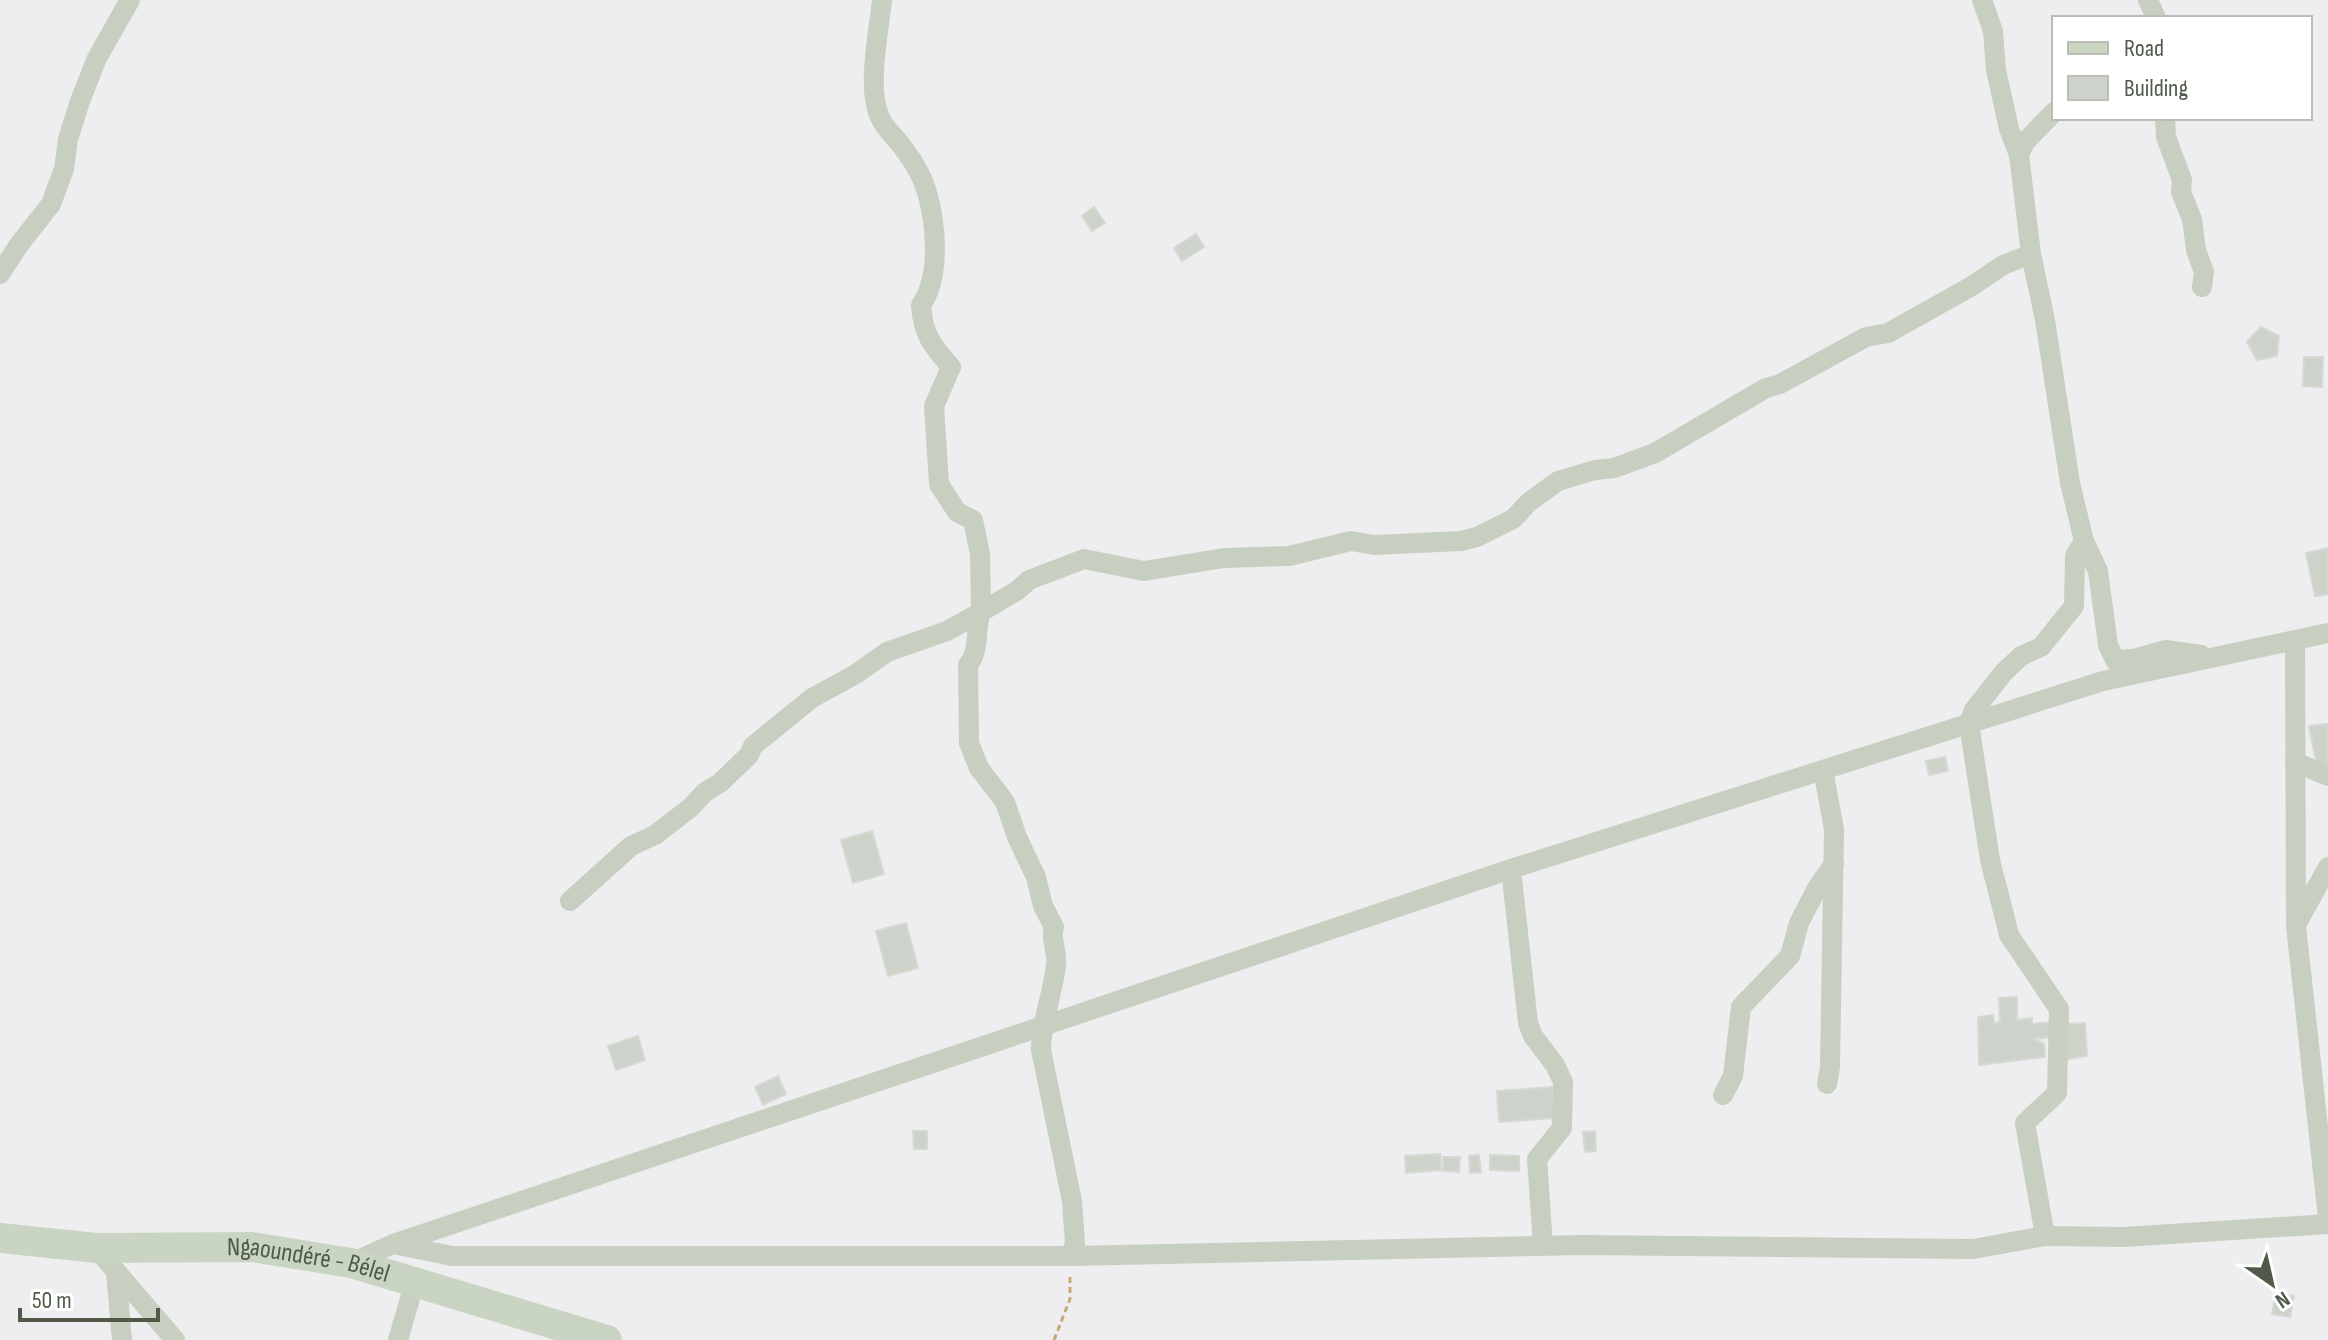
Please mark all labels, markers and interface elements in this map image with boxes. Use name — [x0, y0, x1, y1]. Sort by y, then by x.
legend — [2052, 16, 2312, 120]
text: Road — [2124, 34, 2164, 63]
text: Building — [2124, 74, 2188, 103]
street label: Ngaoundéré - Bélel — [227, 1231, 393, 1289]
north arrow — [2232, 1244, 2312, 1324]
scale bar — [20, 1272, 158, 1322]
text: N — [2270, 1285, 2295, 1314]
text: 50 m — [32, 1286, 72, 1315]

